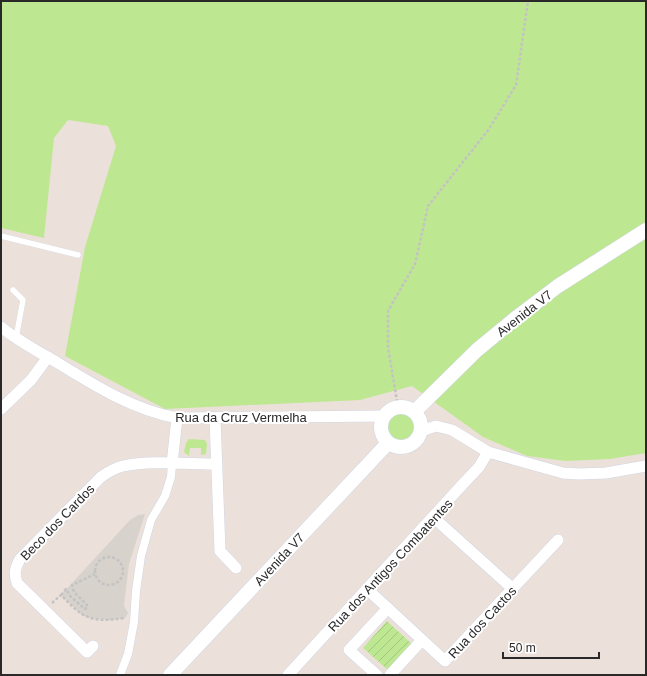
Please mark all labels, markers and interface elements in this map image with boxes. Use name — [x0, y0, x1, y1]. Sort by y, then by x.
street label: Avenida V7 — [494, 287, 555, 340]
street label: Rua da Cruz Vermelha — [175, 410, 308, 425]
street label: Beco dos Cardos — [17, 481, 98, 563]
street label: Rua dos Antigos Combatentes — [325, 496, 456, 635]
street label: Avenida V7 — [251, 530, 307, 589]
street label: Rua dos Cactos — [445, 583, 520, 661]
scale bar — [503, 634, 599, 660]
text: 50 m — [509, 641, 536, 655]

